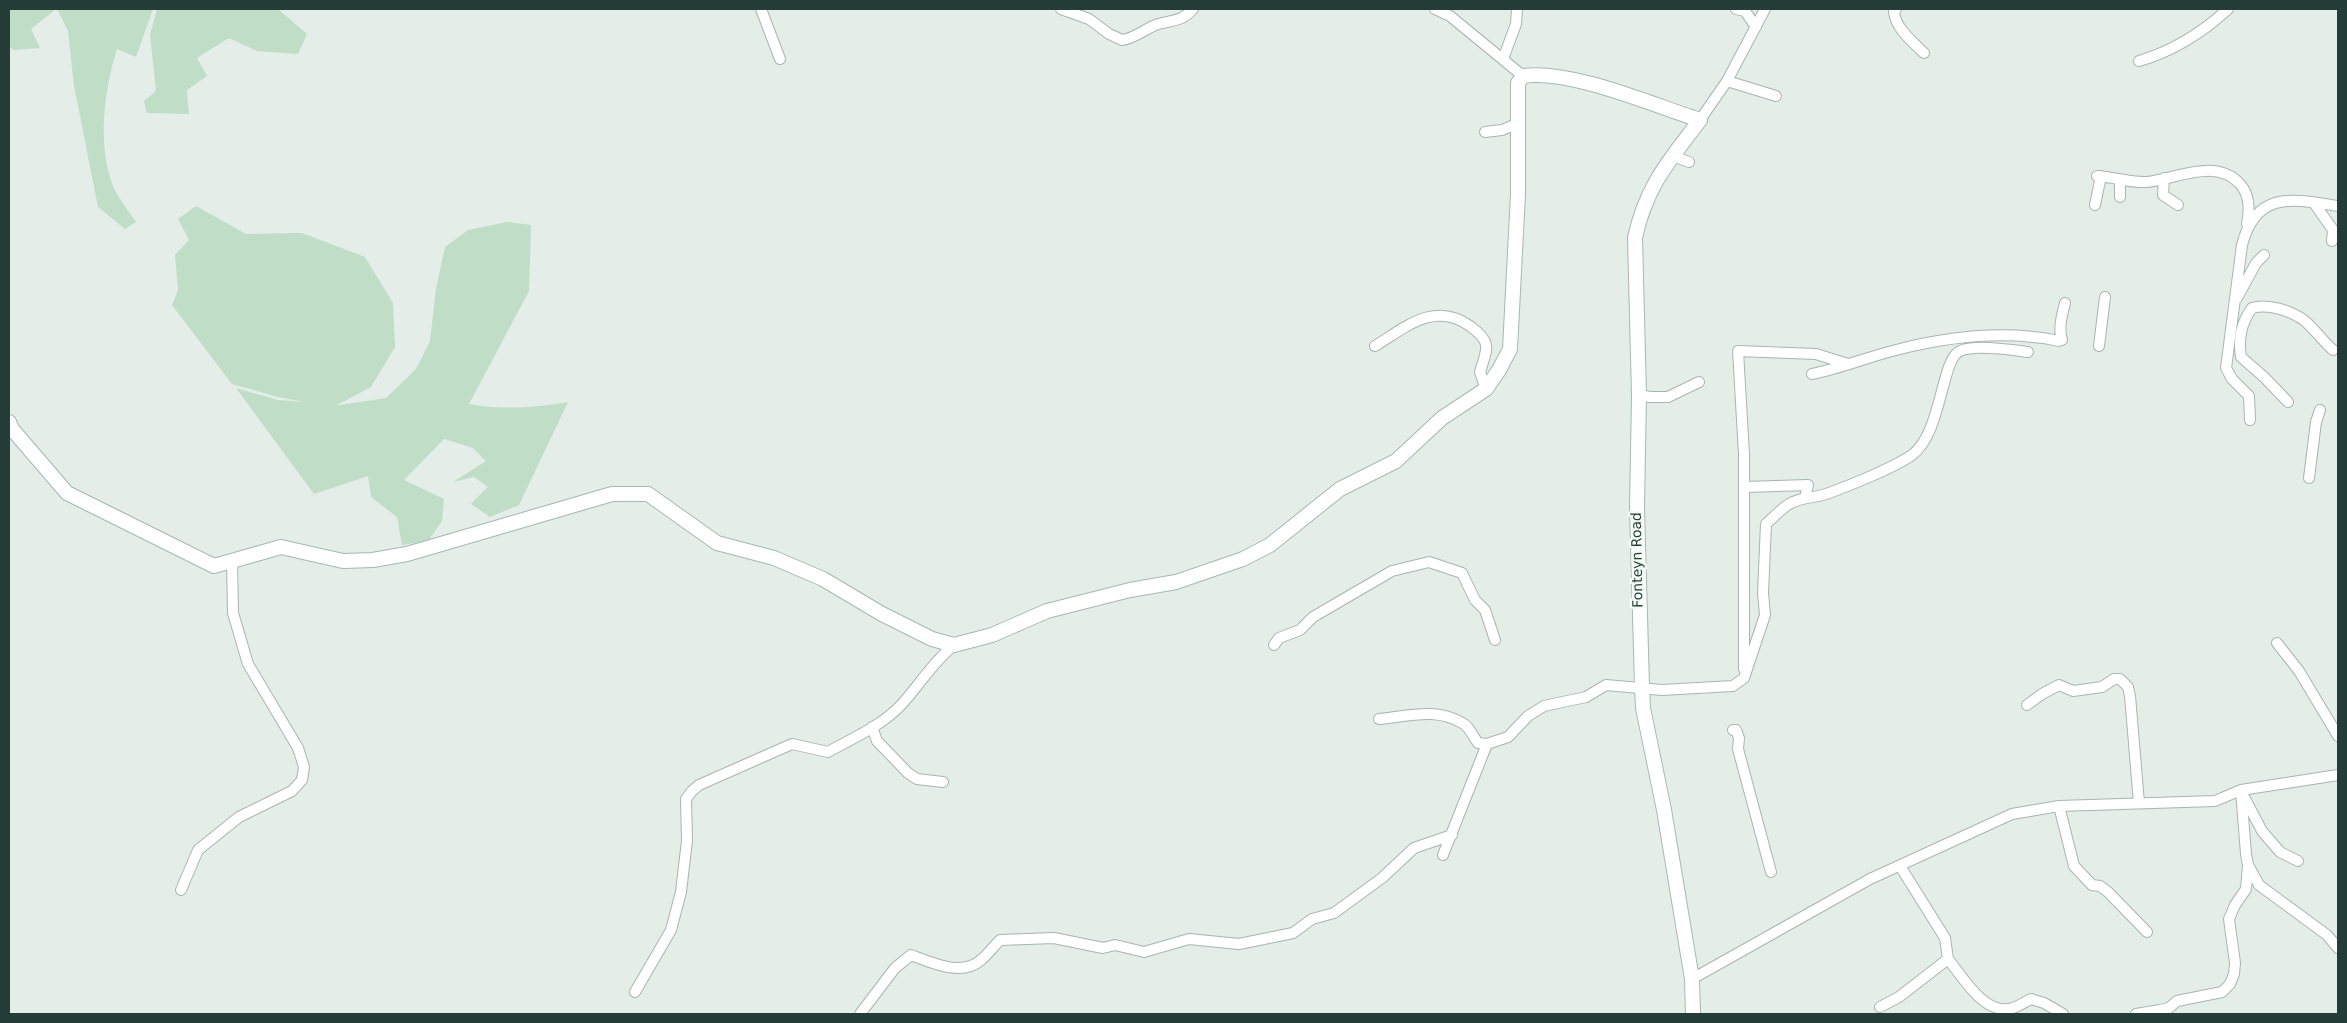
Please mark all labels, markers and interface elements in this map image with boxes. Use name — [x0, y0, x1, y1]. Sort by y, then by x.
street label: Fonteyn Road — [1629, 512, 1647, 608]

